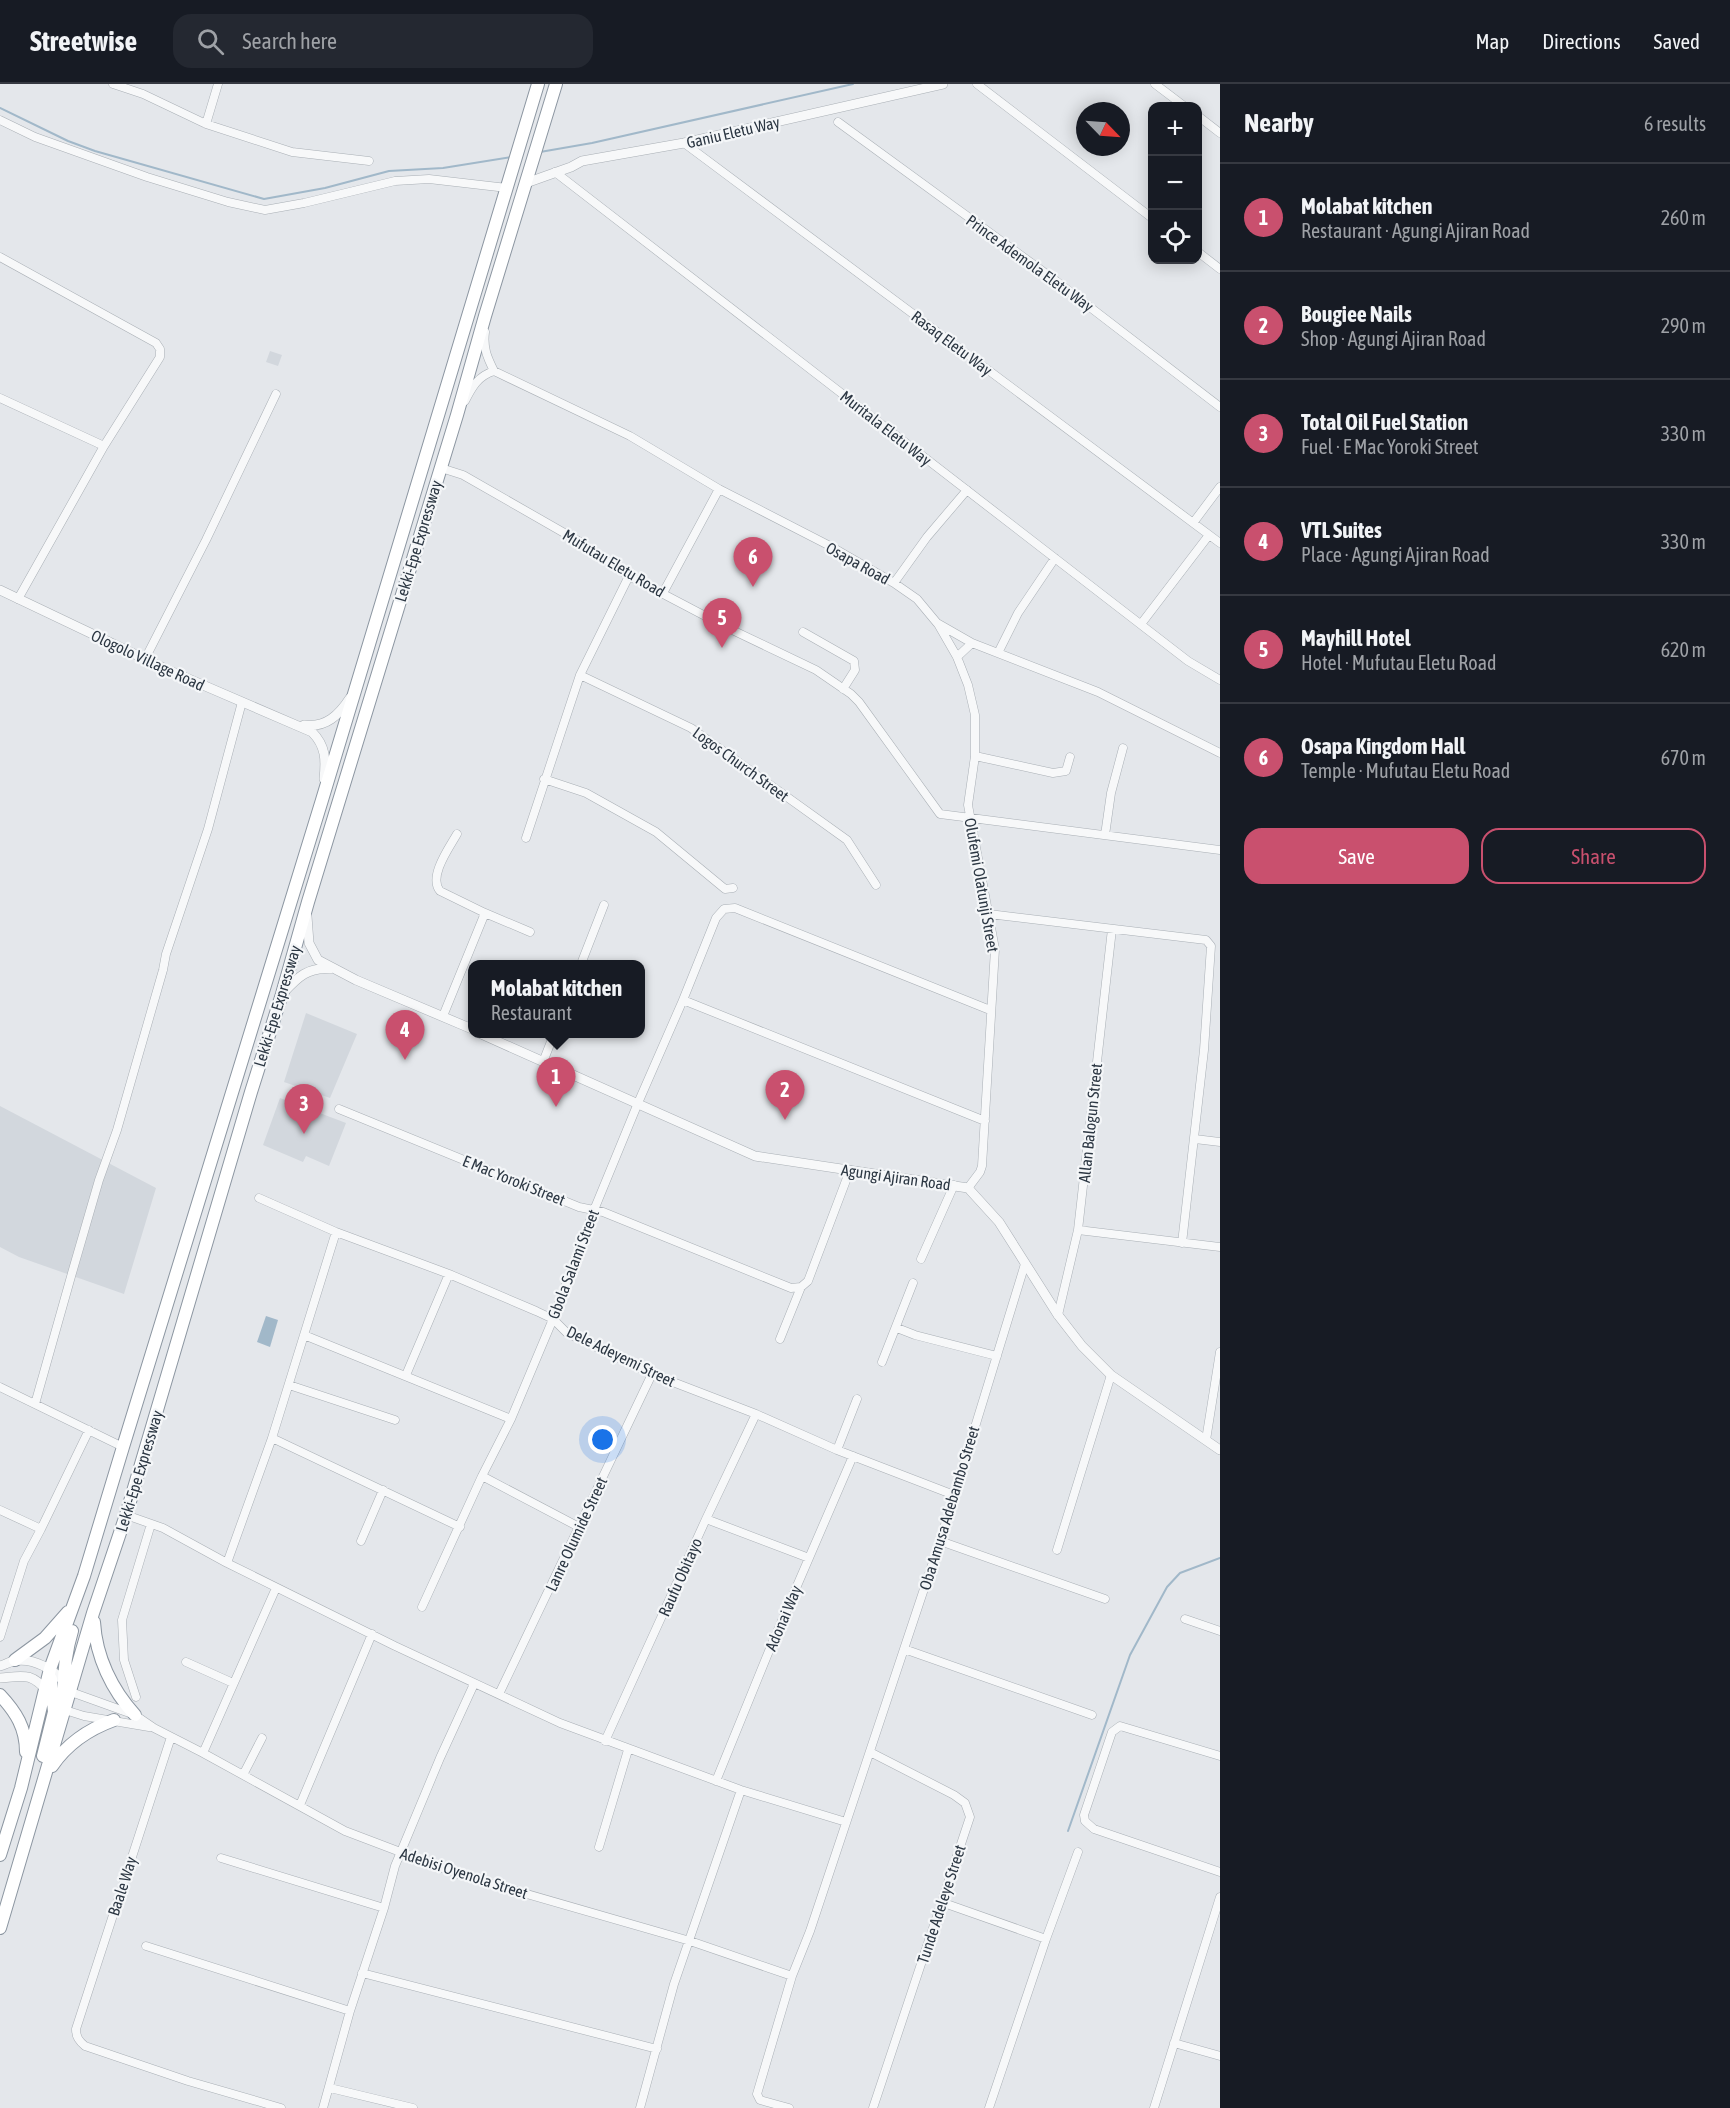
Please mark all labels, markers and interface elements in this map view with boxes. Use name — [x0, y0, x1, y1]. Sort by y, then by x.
search box — [173, 14, 593, 68]
text: Streetwise — [30, 25, 137, 57]
icon: search — [194, 25, 227, 58]
text: Search here — [242, 28, 337, 54]
text: Map — [1475, 29, 1509, 53]
text: Directions — [1542, 29, 1621, 53]
text: Saved — [1654, 29, 1700, 53]
north arrow — [1076, 102, 1130, 156]
map controls — [1148, 102, 1202, 264]
button: + — [1148, 102, 1202, 156]
text: Nearby — [1244, 108, 1314, 138]
street label: Ganiu Eletu Way — [685, 112, 782, 152]
text: 6 results — [1644, 112, 1706, 135]
button: − — [1148, 156, 1202, 210]
text: Molabat kitchen — [1301, 193, 1432, 219]
text: 1 — [1259, 206, 1268, 229]
text: 260 m — [1661, 206, 1706, 229]
button: locate — [1148, 210, 1202, 264]
street label: Prince Ademola Eletu Way — [962, 211, 1097, 316]
text: Restaurant · Agungi Ajiran Road — [1301, 219, 1530, 242]
text: Bougiee Nails — [1301, 301, 1412, 327]
street label: Rasaq Eletu Way — [908, 307, 996, 380]
text: 2 — [1259, 314, 1268, 337]
text: 290 m — [1661, 314, 1706, 337]
text: Shop · Agungi Ajiran Road — [1301, 327, 1486, 350]
street label: Muritala Eletu Way — [836, 387, 935, 470]
text: Total Oil Fuel Station — [1301, 409, 1468, 435]
text: 3 — [1259, 422, 1268, 445]
text: 330 m — [1661, 422, 1706, 445]
text: Fuel · E Mac Yoroki Street — [1301, 435, 1479, 458]
street label: Lekki-Epe Expressway — [391, 478, 446, 604]
text: VTL Suites — [1301, 517, 1382, 543]
street label: Mufutau Eletu Road — [560, 525, 668, 601]
text: 4 — [1259, 530, 1268, 553]
text: 330 m — [1661, 530, 1706, 553]
pin: 6 — [734, 538, 772, 587]
street label: Osapa Road — [822, 538, 893, 589]
text: Place · Agungi Ajiran Road — [1301, 543, 1490, 566]
pin: 5 — [702, 598, 742, 648]
text: Mayhill Hotel — [1301, 625, 1411, 651]
street label: Ologolo Village Road — [88, 626, 207, 695]
text: 5 — [1259, 638, 1268, 661]
text: 620 m — [1661, 638, 1706, 661]
text: Hotel · Mufutau Eletu Road — [1301, 651, 1496, 674]
street label: Logos Church Street — [689, 723, 793, 806]
text: Osapa Kingdom Hall — [1301, 733, 1465, 759]
text: 6 — [1259, 746, 1268, 769]
text: 670 m — [1661, 746, 1706, 769]
text: Temple · Mufutau Eletu Road — [1301, 759, 1510, 782]
street label: Olufemi Olatunji Street — [960, 816, 1003, 954]
button: Save — [1244, 828, 1469, 884]
button: Share — [1481, 828, 1706, 884]
street label: Lekki-Epe Expressway — [250, 943, 305, 1069]
popup — [468, 960, 645, 1038]
text: Molabat kitchen — [491, 975, 622, 1001]
text: Restaurant — [491, 1001, 572, 1024]
pin: 4 — [386, 1010, 424, 1060]
pin: 1 — [536, 1058, 576, 1107]
street label: Allan Balogun Street — [1075, 1062, 1106, 1184]
pin: 2 — [766, 1070, 804, 1120]
pin: 3 — [284, 1084, 324, 1134]
street label: E Mac Yoroki Street — [460, 1151, 568, 1209]
street label: Agungi Ajiran Road — [840, 1160, 952, 1195]
street label: Gbola Salami Street — [544, 1206, 602, 1321]
street label: Dele Adeyemi Street — [563, 1322, 679, 1391]
street label: Lekki-Epe Expressway — [112, 1408, 167, 1534]
street label: Oba Amusa Adebambo Street — [915, 1423, 983, 1592]
your location — [588, 1425, 617, 1454]
street label: Lanre Olumide Street — [542, 1474, 611, 1594]
street label: Raufu Obitayo — [655, 1535, 706, 1619]
street label: Adonai Way — [761, 1582, 806, 1654]
street label: Tunde Adeleye Street — [913, 1842, 970, 1966]
street label: Adebisi Oyenola Street — [398, 1844, 530, 1903]
street label: Baale Way — [104, 1854, 141, 1918]

